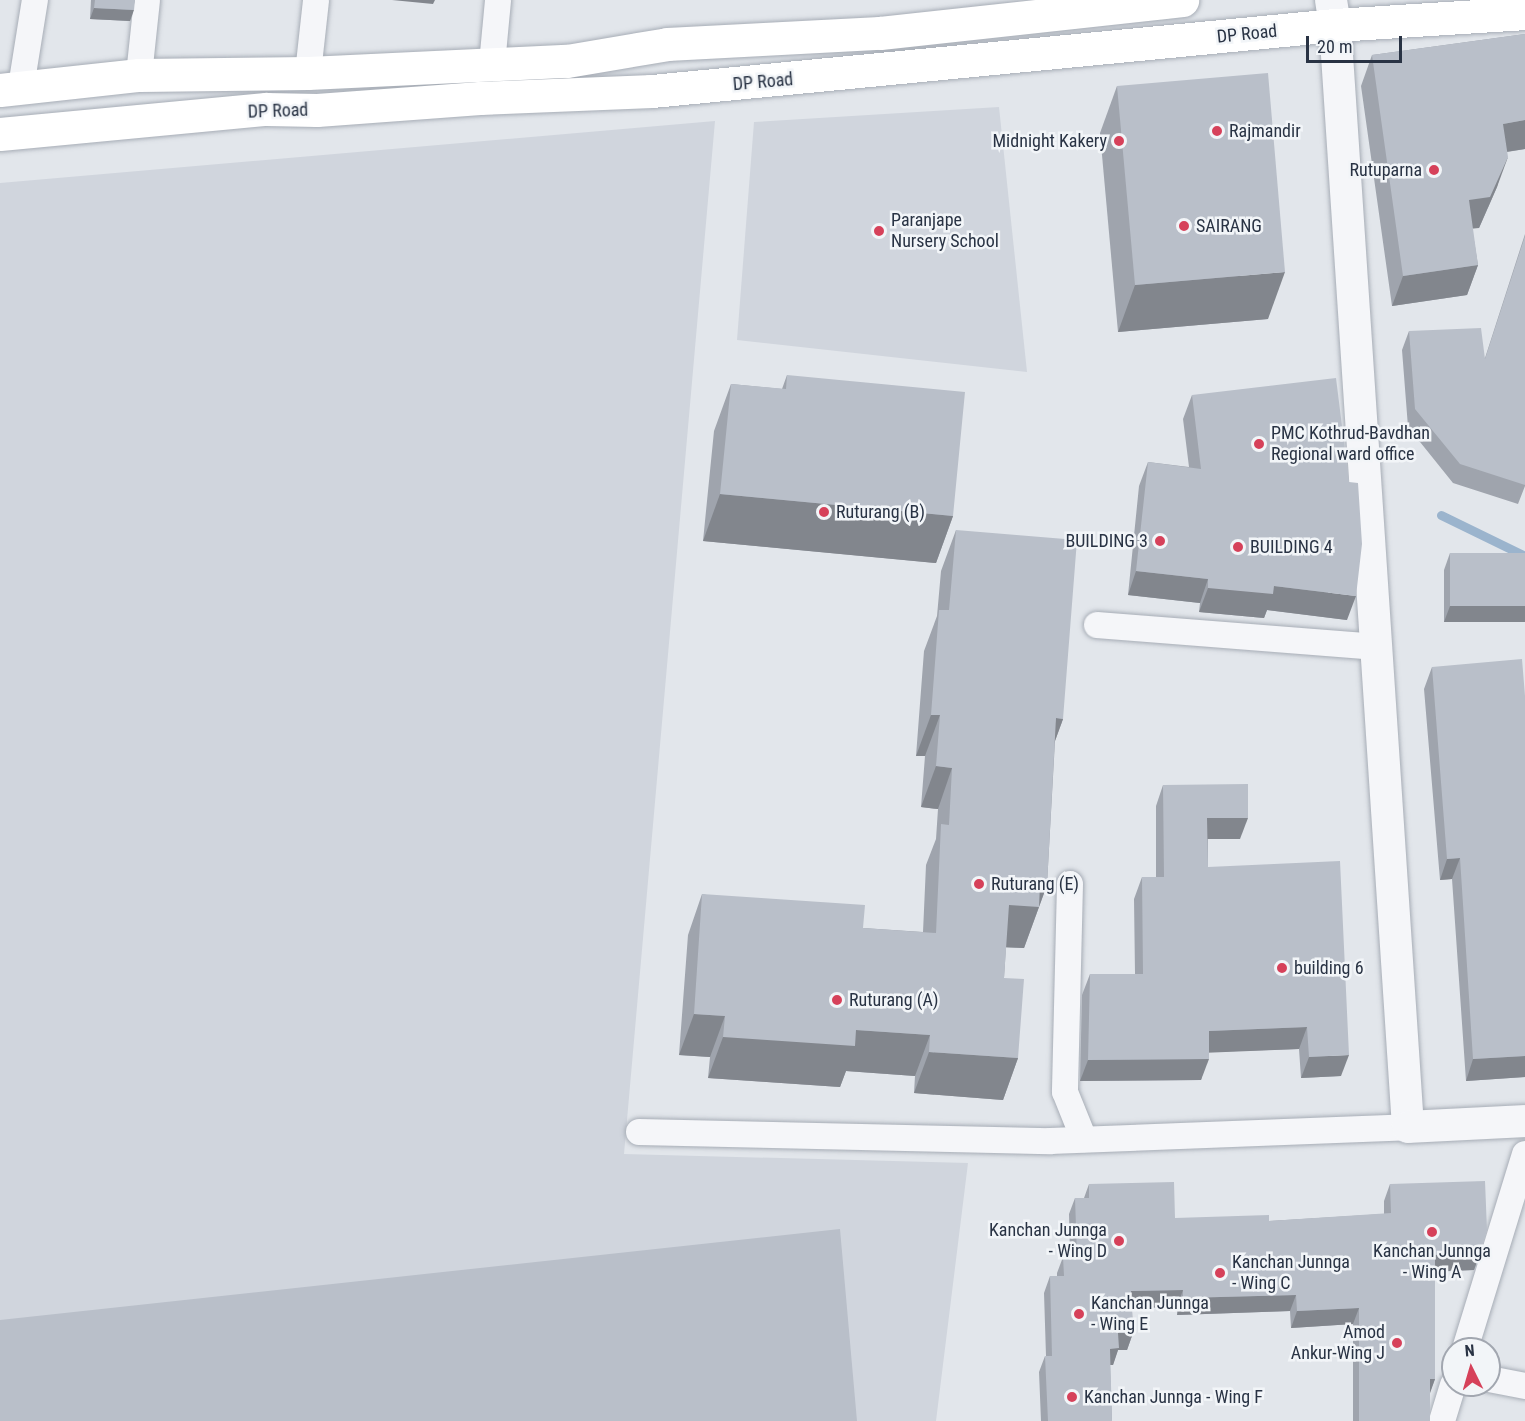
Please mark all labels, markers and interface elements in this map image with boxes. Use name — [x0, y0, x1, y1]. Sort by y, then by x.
street label: DP Road — [1216, 20, 1278, 48]
scale bar — [1309, 24, 1405, 62]
text: 20 m — [1317, 36, 1352, 57]
street label: DP Road — [732, 69, 794, 95]
street label: DP Road — [247, 99, 309, 123]
place label: Rajmandir — [1229, 120, 1301, 142]
marker: Rajmandir — [1210, 124, 1224, 138]
place label: Midnight Kakery — [993, 130, 1107, 152]
marker: Midnight Kakery — [1112, 134, 1126, 148]
place label: Rutuparna — [1349, 159, 1422, 181]
marker: Rutuparna — [1427, 163, 1441, 177]
place label: Paranjape Nursery School — [891, 210, 999, 252]
place label: SAIRANG — [1196, 215, 1262, 237]
marker: SAIRANG — [1177, 219, 1191, 233]
marker: Paranjape Nursery School — [872, 224, 886, 238]
place label: PMC Kothrud-Bavdhan Regional ward office — [1271, 423, 1430, 466]
marker: PMC Kothrud-Bavdhan Regional ward office — [1252, 437, 1266, 451]
place label: Ruturang (B) — [836, 501, 925, 523]
marker: Ruturang (B) — [817, 505, 831, 519]
place label: BUILDING 3 — [1065, 530, 1148, 552]
marker: BUILDING 3 — [1153, 534, 1167, 548]
place label: BUILDING 4 — [1250, 536, 1333, 558]
marker: BUILDING 4 — [1231, 540, 1245, 554]
place label: Ruturang (E) — [991, 873, 1079, 895]
marker: Ruturang (E) — [972, 877, 986, 891]
place label: building 6 — [1294, 957, 1364, 979]
marker: building 6 — [1275, 961, 1289, 975]
place label: Ruturang (A) — [849, 989, 939, 1011]
marker: Ruturang (A) — [830, 993, 844, 1007]
place label: Kanchan Junnga - Wing D — [989, 1220, 1107, 1262]
marker: Kanchan Junnga - Wing A — [1425, 1225, 1439, 1239]
marker: Kanchan Junnga - Wing D — [1112, 1234, 1126, 1248]
place label: Kanchan Junnga - Wing A — [1373, 1241, 1491, 1284]
place label: Kanchan Junnga - Wing C — [1232, 1252, 1350, 1294]
marker: Kanchan Junnga - Wing C — [1213, 1266, 1227, 1280]
place label: Kanchan Junnga - Wing E — [1091, 1293, 1209, 1336]
marker: Kanchan Junnga - Wing E — [1072, 1307, 1086, 1321]
place label: Amod Ankur-Wing J — [1291, 1322, 1385, 1364]
marker: Amod Ankur-Wing J — [1390, 1336, 1404, 1350]
north arrow — [1441, 1337, 1501, 1397]
text: N — [1464, 1341, 1475, 1360]
place label: Kanchan Junnga - Wing F — [1084, 1386, 1263, 1408]
marker: Kanchan Junnga - Wing F — [1065, 1390, 1079, 1404]

